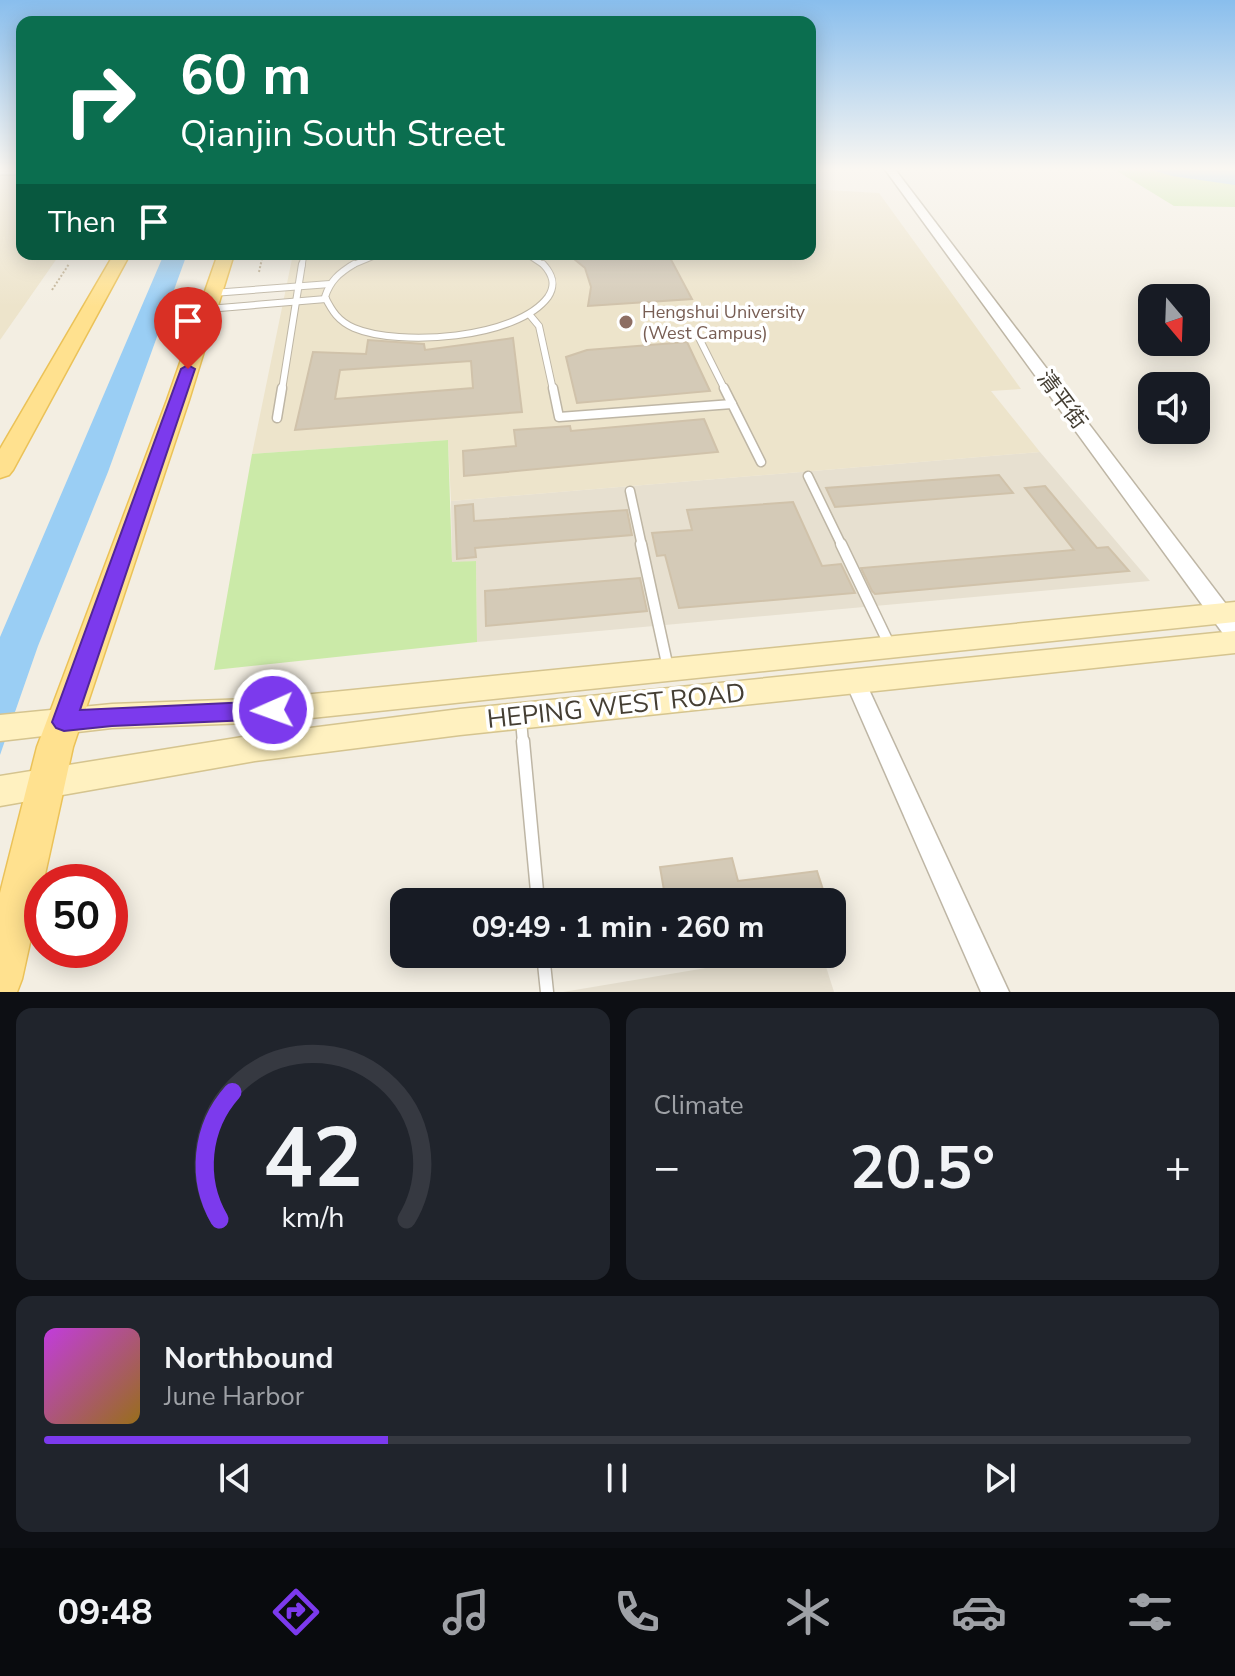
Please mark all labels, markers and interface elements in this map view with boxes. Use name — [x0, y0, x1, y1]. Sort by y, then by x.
text: 60 m — [180, 37, 311, 114]
icon: right — [48, 48, 152, 152]
text: Qianjin South Street — [180, 110, 505, 159]
icon: arrive — [132, 200, 176, 244]
text: Then — [48, 202, 116, 243]
north arrow — [1138, 284, 1210, 356]
map controls — [1138, 284, 1210, 444]
pin — [154, 287, 222, 369]
icon: arrive — [166, 299, 210, 343]
place label: Hengshui University (West Campus) — [642, 300, 806, 345]
marker: Hengshui University (West Campus) — [617, 313, 635, 331]
street label: 清平街 — [1030, 365, 1094, 435]
button: sound — [1138, 372, 1210, 444]
position arrow — [231, 668, 315, 752]
street label: HEPING WEST ROAD — [485, 675, 747, 737]
speed limit sign: 50 — [24, 864, 128, 968]
text: 09:49 · 1 min · 260 m — [472, 907, 764, 948]
text: Climate — [654, 1088, 744, 1123]
text: 42 — [263, 1102, 363, 1215]
text: 20.5° — [849, 1127, 995, 1209]
text: − — [654, 1138, 680, 1198]
text: + — [1165, 1138, 1191, 1198]
text: km/h — [281, 1198, 344, 1237]
text: Northbound — [164, 1338, 334, 1379]
text: June Harbor — [164, 1379, 304, 1414]
icon: previous — [213, 1456, 257, 1500]
icon: pause — [595, 1456, 639, 1500]
icon: next — [978, 1456, 1022, 1500]
icon: directions — [268, 1584, 324, 1640]
icon: music — [438, 1584, 494, 1640]
icon: phone — [609, 1584, 665, 1640]
icon: climate — [780, 1584, 836, 1640]
icon: car — [951, 1584, 1007, 1640]
icon: filters — [1122, 1584, 1178, 1640]
text: 09:48 — [57, 1588, 153, 1637]

